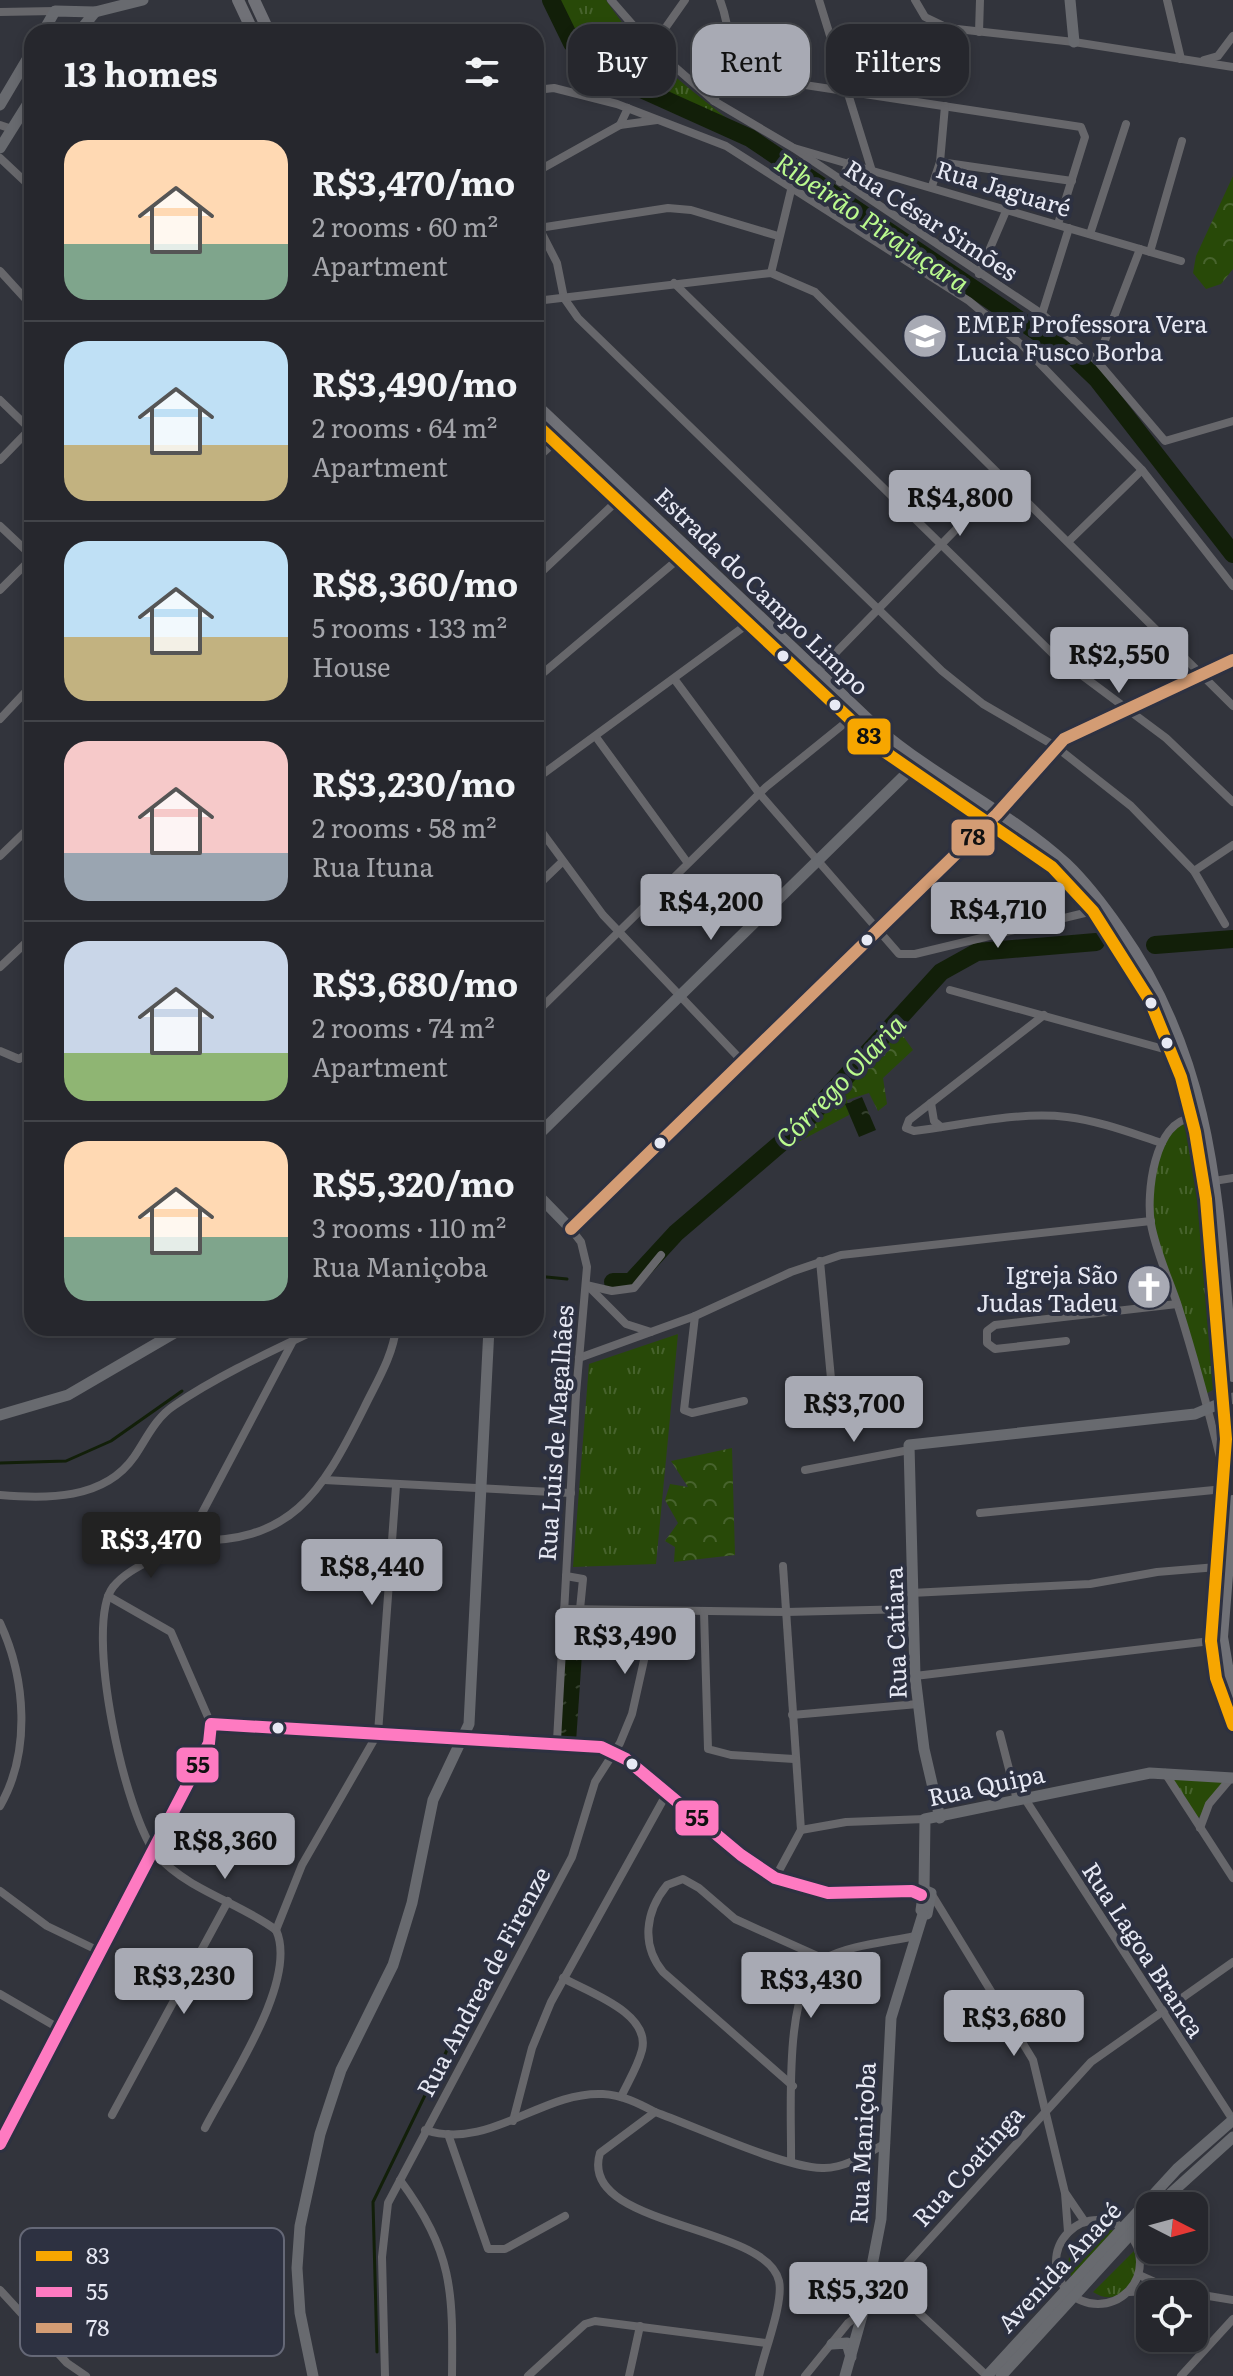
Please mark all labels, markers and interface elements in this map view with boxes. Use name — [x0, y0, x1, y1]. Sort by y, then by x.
chip: Buy — [568, 24, 676, 96]
chip: Rent — [692, 24, 810, 96]
chip: Filters — [826, 24, 969, 96]
text: 13 homes — [64, 47, 218, 97]
icon: filters — [460, 50, 504, 94]
water label: Ribeirão Pirajuçara — [768, 141, 978, 301]
street label: Rua César Simões — [838, 150, 1026, 288]
street label: Rua Jaguaré — [932, 150, 1076, 224]
text: R$3,470/mo — [312, 156, 515, 206]
icon: home — [128, 172, 224, 268]
text: 2 rooms · 60 m² — [312, 206, 498, 245]
text: Apartment — [312, 245, 448, 284]
place label: EMEF Professora Vera Lucia Fusco Borba — [956, 305, 1207, 368]
school or university icon: EMEF Professora Vera Lucia Fusco Borba — [901, 312, 949, 360]
text: R$3,490/mo — [312, 357, 518, 407]
icon: home — [128, 373, 224, 469]
text: 2 rooms · 64 m² — [312, 407, 497, 446]
text: Apartment — [312, 446, 448, 485]
pin: R$4,800 — [886, 470, 1034, 538]
text: R$4,800 — [907, 476, 1013, 515]
street label: Estrada do Campo Limpo — [648, 478, 878, 702]
text: R$8,360/mo — [312, 557, 518, 607]
icon: home — [128, 573, 224, 669]
text: 5 rooms · 133 m² — [312, 607, 507, 646]
pin: R$2,550 — [1045, 627, 1193, 695]
text: R$2,550 — [1068, 633, 1170, 672]
text: House — [312, 646, 390, 685]
unlabelled marker — [775, 648, 791, 664]
unlabelled marker — [827, 697, 843, 713]
line badge: 83 — [846, 717, 892, 756]
text: 83 — [856, 718, 882, 751]
text: R$3,230/mo — [312, 757, 516, 807]
icon: home — [128, 773, 224, 869]
text: 2 rooms · 58 m² — [312, 807, 497, 846]
line badge: 78 — [950, 818, 996, 857]
text: 78 — [961, 819, 985, 852]
text: Rua Ituna — [312, 846, 433, 885]
pin: R$4,200 — [637, 874, 785, 942]
text: R$4,200 — [659, 880, 764, 919]
pin: R$4,710 — [924, 882, 1072, 950]
text: R$4,710 — [949, 888, 1047, 927]
unlabelled marker — [859, 932, 875, 948]
text: R$3,680/mo — [312, 957, 518, 1007]
icon: home — [128, 973, 224, 1069]
unlabelled marker — [1143, 995, 1159, 1011]
water label: Córrego Olaria — [765, 1004, 913, 1156]
text: 2 rooms · 74 m² — [312, 1007, 495, 1046]
unlabelled marker — [1159, 1035, 1175, 1051]
text: Apartment — [312, 1046, 448, 1085]
unlabelled marker — [652, 1135, 668, 1151]
text: R$5,320/mo — [312, 1157, 515, 1207]
icon: home — [128, 1173, 224, 1269]
text: 3 rooms · 110 m² — [312, 1207, 506, 1246]
text: Rua Maniçoba — [312, 1246, 488, 1285]
place label: Igreja São Judas Tadeu — [976, 1256, 1118, 1319]
church icon: Igreja São Judas Tadeu — [1125, 1263, 1173, 1311]
street label: Rua Luis de Magalhães — [528, 1303, 580, 1562]
pin: R$3,700 — [780, 1376, 928, 1444]
text: R$3,700 — [803, 1382, 905, 1421]
pin: R$3,470 — [77, 1512, 225, 1580]
text: R$3,470 — [100, 1518, 202, 1557]
pin: R$8,440 — [298, 1539, 446, 1607]
text: R$8,440 — [319, 1545, 425, 1584]
street label: Rua Catiara — [874, 1566, 914, 1700]
pin: R$3,490 — [551, 1608, 699, 1676]
text: R$3,490 — [573, 1614, 677, 1653]
unlabelled marker — [270, 1720, 286, 1736]
line badge: 55 — [175, 1746, 220, 1784]
text: 55 — [186, 1747, 210, 1780]
street label: Rua Quipa — [924, 1755, 1048, 1813]
unlabelled marker — [624, 1756, 640, 1772]
line badge: 55 — [674, 1799, 720, 1837]
text: 55 — [685, 1800, 709, 1833]
pin: R$8,360 — [151, 1813, 299, 1881]
text: R$8,360 — [173, 1819, 277, 1858]
street label: Rua Lagoa Branca — [1075, 1854, 1215, 2044]
street label: Rua Andrea de Firenze — [407, 1860, 557, 2102]
pin: R$3,230 — [110, 1948, 258, 2016]
pin: R$3,430 — [737, 1952, 885, 2020]
text: R$3,230 — [133, 1954, 235, 1993]
text: R$3,430 — [759, 1958, 863, 1997]
pin: R$3,680 — [940, 1990, 1088, 2058]
text: R$3,680 — [962, 1996, 1066, 2035]
street label: Rua Maniçoba — [839, 2061, 883, 2225]
street label: Rua Coatinga — [903, 2097, 1031, 2233]
north arrow — [1136, 2192, 1208, 2264]
map controls — [1136, 2192, 1208, 2352]
street label: Avenida Anacé — [988, 2193, 1128, 2339]
legend — [20, 2228, 284, 2356]
text: 83 — [86, 2238, 110, 2271]
pin: R$5,320 — [784, 2262, 932, 2330]
text: R$5,320 — [807, 2268, 909, 2307]
text: 55 — [86, 2274, 108, 2307]
button: locate — [1136, 2280, 1208, 2352]
text: 78 — [86, 2310, 109, 2343]

